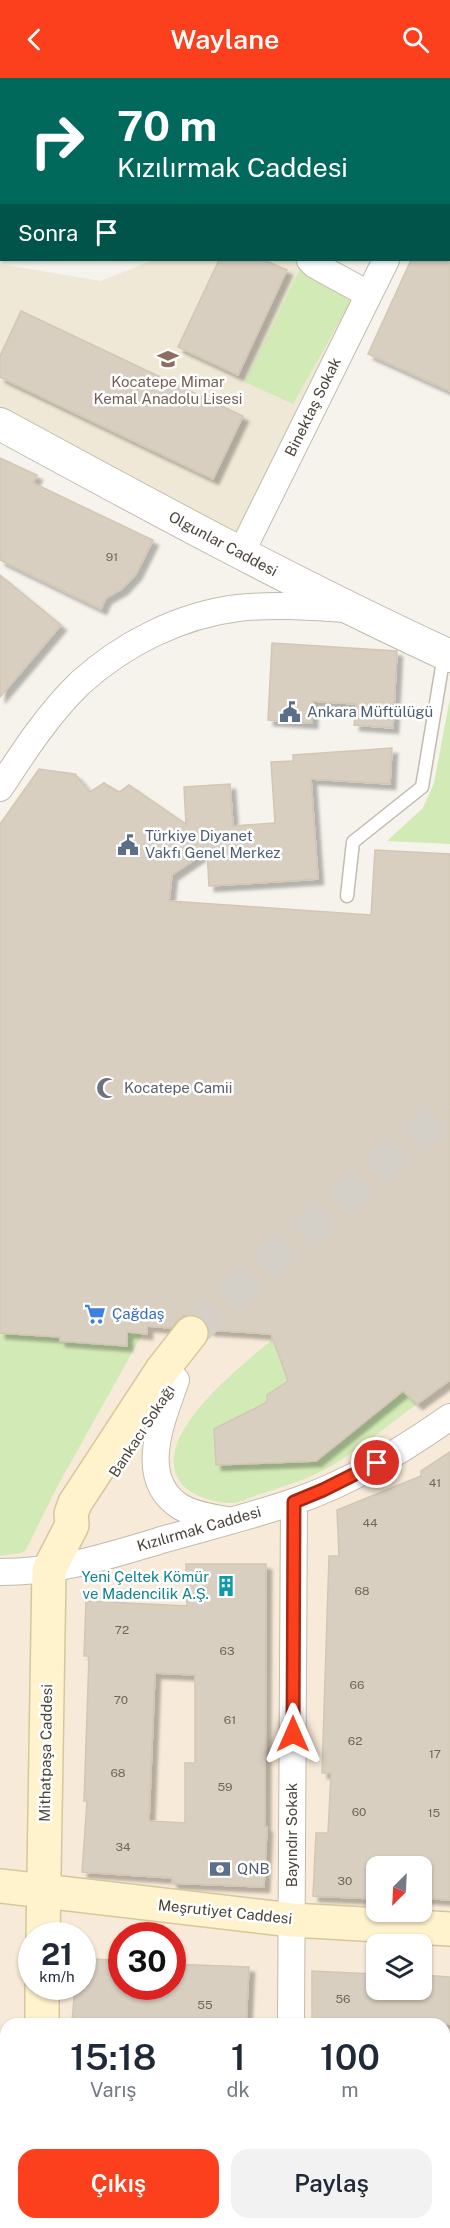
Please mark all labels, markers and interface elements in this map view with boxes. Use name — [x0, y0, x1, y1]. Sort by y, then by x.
icon: back — [18, 23, 51, 56]
text: Waylane — [171, 23, 279, 55]
icon: search — [399, 23, 432, 56]
text: 70 m — [117, 101, 217, 150]
icon: right — [18, 102, 96, 180]
text: Kızılırmak Caddesi — [117, 151, 348, 183]
icon: arrive — [90, 216, 123, 249]
text: Sonra — [18, 220, 78, 246]
school or university icon: Kocatepe Mimar Kemal Anadolu Lisesi — [156, 347, 180, 371]
street label: Binektaş Sokak — [281, 355, 344, 459]
place label: Kocatepe Mimar Kemal Anadolu Lisesi — [94, 373, 242, 407]
street label: Olgunlar Caddesi — [166, 508, 280, 579]
house number: 91 — [106, 550, 118, 564]
public building icon: Ankara Müftülügü — [278, 700, 302, 724]
place label: Ankara Müftülügü — [307, 703, 433, 720]
place label: Türkiye Diyanet Vakfı Genel Merkez — [145, 827, 281, 861]
public building icon: Türkiye Diyanet Vakfı Genel Merkez — [116, 833, 140, 857]
mosque icon: Kocatepe Camii — [95, 1076, 119, 1100]
place label: Kocatepe Camii — [124, 1079, 232, 1096]
supermarket icon: Çağdaş — [83, 1302, 107, 1326]
place label: Çağdaş — [112, 1305, 164, 1322]
street label: Bankacı Sokağı — [105, 1381, 178, 1480]
pin — [351, 1437, 402, 1488]
icon: arrive — [360, 1446, 393, 1479]
house number: 41 — [429, 1476, 441, 1490]
street label: Kızılırmak Caddesi — [135, 1503, 263, 1554]
house number: 44 — [362, 1516, 378, 1530]
place label: Yeni Çeltek Kömür ve Madencilik A.Ş. — [82, 1568, 209, 1602]
building icon: Yeni Çeltek Kömür ve Madencilik A.Ş. — [214, 1574, 238, 1598]
house number: 68 — [354, 1584, 370, 1598]
house number: 72 — [115, 1623, 129, 1637]
house number: 63 — [220, 1644, 234, 1658]
house number: 66 — [350, 1678, 364, 1692]
street label: Mithatpaşa Caddesi — [36, 1684, 55, 1822]
house number: 70 — [114, 1693, 128, 1707]
position arrow — [261, 1702, 325, 1766]
house number: 61 — [224, 1713, 236, 1727]
house number: 62 — [348, 1734, 362, 1748]
house number: 17 — [429, 1747, 441, 1761]
house number: 68 — [110, 1766, 126, 1780]
house number: 59 — [217, 1780, 233, 1794]
street label: Bayındır Sokak — [283, 1783, 300, 1887]
house number: 60 — [352, 1805, 366, 1819]
house number: 15 — [428, 1806, 441, 1820]
house number: 34 — [115, 1840, 131, 1854]
north arrow — [366, 1856, 432, 1922]
map controls — [366, 1856, 432, 2000]
bank icon: QNB — [208, 1857, 232, 1881]
place label: QNB — [237, 1860, 270, 1877]
house number: 30 — [338, 1874, 352, 1888]
street label: Meşrutiyet Caddesi — [157, 1896, 293, 1927]
speed limit sign: 30 — [108, 1922, 186, 2000]
button: layers — [366, 1934, 432, 2000]
text: 21 — [41, 1936, 73, 1972]
text: km/h — [39, 1968, 75, 1985]
house number: 56 — [335, 1992, 351, 2006]
house number: 55 — [197, 1998, 213, 2012]
text: 15:18 — [70, 2036, 157, 2078]
text: 1 — [231, 2036, 246, 2078]
text: 100 — [320, 2036, 380, 2078]
text: Varış — [90, 2078, 136, 2102]
text: dk — [227, 2078, 250, 2102]
text: m — [341, 2078, 359, 2102]
button: Çıkış — [18, 2149, 219, 2218]
button: Paylaş — [231, 2149, 432, 2218]

